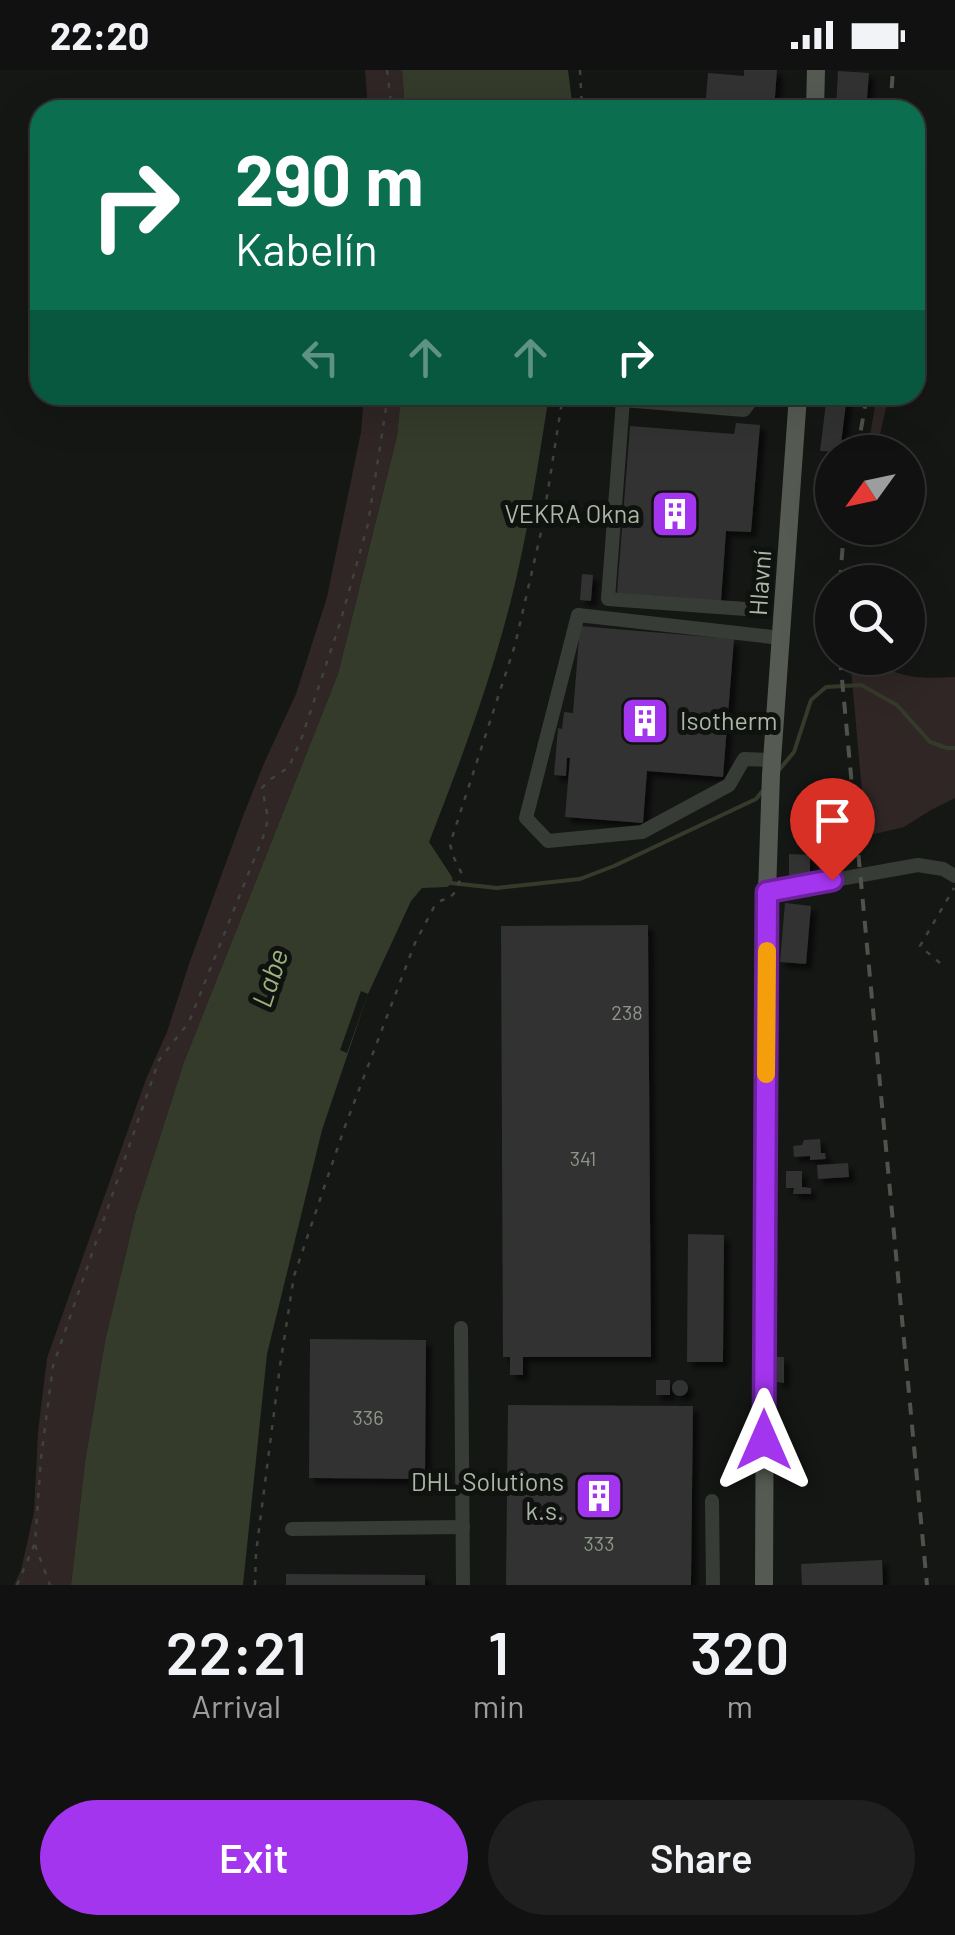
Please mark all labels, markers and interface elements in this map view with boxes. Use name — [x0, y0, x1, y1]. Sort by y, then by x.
text: 22:20 — [50, 12, 149, 58]
text: 290 m — [235, 136, 424, 220]
icon: right — [70, 140, 200, 270]
text: Kabelín — [235, 221, 378, 275]
icon: left — [293, 330, 348, 385]
icon: ahead — [398, 330, 453, 385]
icon: ahead — [503, 330, 558, 385]
icon: right — [608, 330, 663, 385]
north arrow — [815, 435, 925, 545]
map controls — [815, 435, 925, 675]
building icon: VEKRA Okna — [649, 488, 701, 540]
place label: VEKRA Okna — [504, 498, 640, 528]
street label: Hlavní — [742, 549, 776, 617]
button: search — [815, 565, 925, 675]
building icon: Isotherm — [619, 695, 671, 747]
place label: Isotherm — [680, 705, 777, 735]
pin — [790, 778, 875, 881]
icon: arrive — [805, 793, 860, 848]
water label: Labe — [244, 944, 294, 1011]
house number: 238 — [611, 1000, 643, 1024]
house number: 341 — [570, 1146, 596, 1170]
position arrow — [712, 1388, 816, 1492]
house number: 336 — [353, 1405, 383, 1429]
place label: DHL Solutions k.s. — [411, 1466, 564, 1525]
building icon: DHL Solutions k.s. — [573, 1470, 625, 1522]
house number: 333 — [584, 1531, 614, 1555]
text: 22:21 — [166, 1615, 307, 1687]
text: 1 — [488, 1615, 509, 1687]
text: 320 — [690, 1615, 789, 1687]
text: Arrival — [192, 1686, 281, 1724]
text: min — [473, 1686, 525, 1724]
text: m — [727, 1686, 753, 1724]
button: Exit — [40, 1800, 468, 1915]
button: Share — [488, 1800, 915, 1915]

